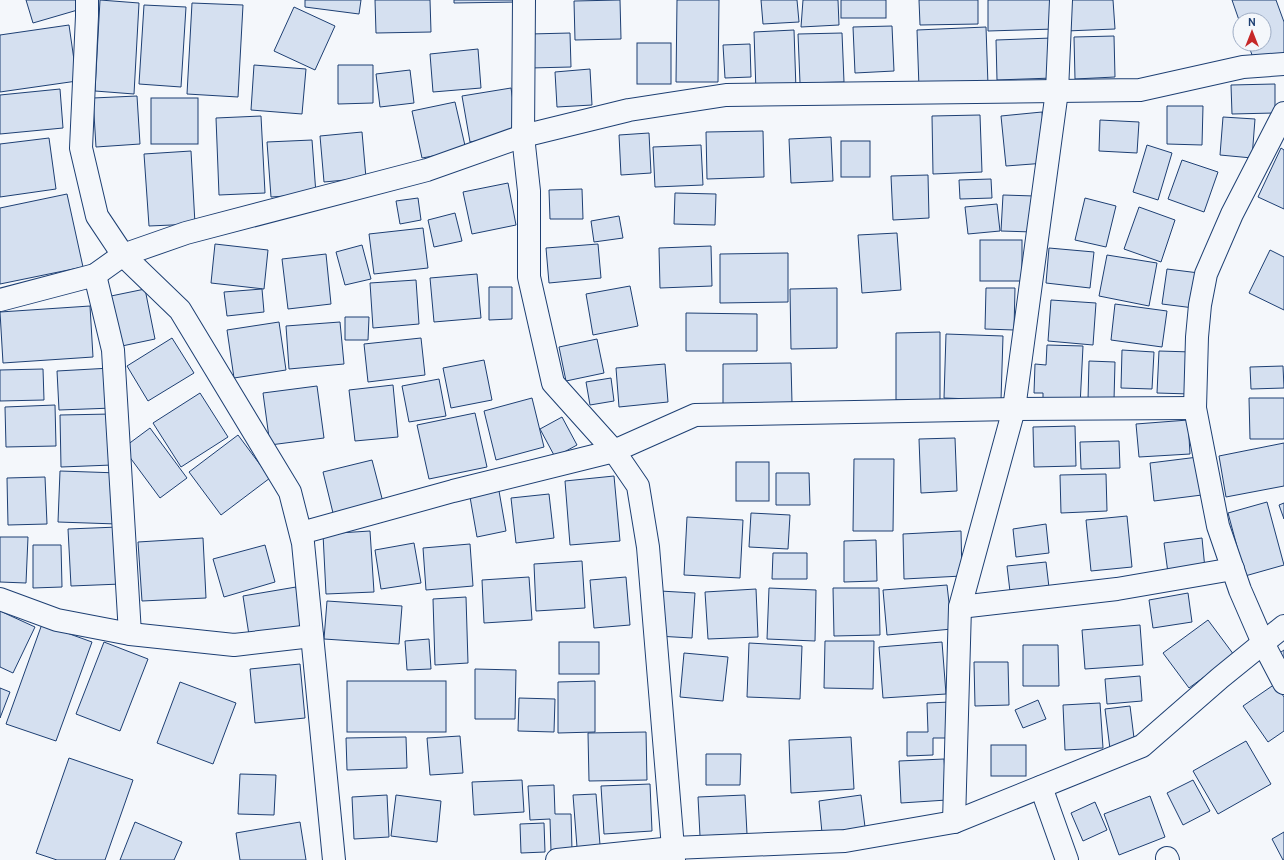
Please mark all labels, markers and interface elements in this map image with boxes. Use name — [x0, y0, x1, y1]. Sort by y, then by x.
north arrow — [1232, 12, 1272, 52]
text: N — [1248, 15, 1256, 29]

